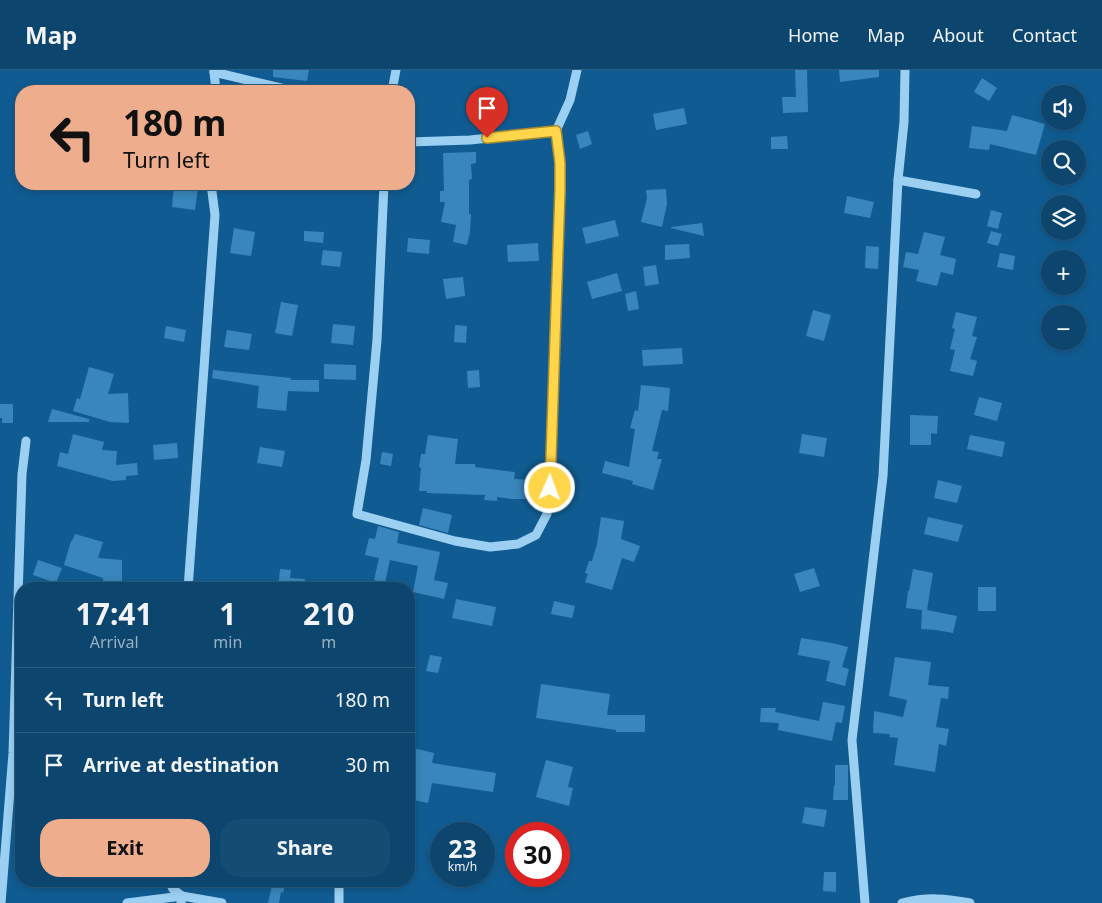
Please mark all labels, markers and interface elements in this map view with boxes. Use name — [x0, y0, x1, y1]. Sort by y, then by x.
text: Map — [25, 18, 77, 51]
text: Home — [788, 23, 839, 47]
text: Map — [867, 23, 905, 47]
text: About — [933, 23, 984, 47]
text: Contact — [1012, 23, 1077, 47]
map controls — [1041, 85, 1086, 350]
button: sound — [1041, 85, 1086, 130]
pin — [466, 87, 508, 138]
icon: arrive — [473, 94, 501, 122]
text: 180 m — [123, 99, 226, 146]
icon: left — [40, 105, 105, 170]
button: search — [1041, 140, 1086, 185]
text: Turn left — [123, 144, 210, 174]
button: layers — [1041, 195, 1086, 240]
button: + — [1041, 250, 1086, 295]
button: − — [1041, 305, 1086, 350]
position arrow — [523, 461, 575, 513]
text: 17:41 — [76, 593, 153, 634]
text: 1 — [219, 593, 236, 634]
text: 210 — [303, 593, 354, 634]
text: Arrival — [90, 631, 139, 653]
text: min — [213, 631, 242, 653]
text: m — [321, 631, 336, 653]
icon: left — [40, 686, 68, 714]
text: Turn left — [83, 687, 164, 713]
text: 180 m — [335, 687, 390, 713]
icon: arrive — [40, 751, 68, 779]
text: Arrive at destination — [83, 752, 279, 778]
text: 30 m — [346, 752, 390, 778]
button: Exit — [40, 819, 210, 877]
button: Share — [220, 819, 390, 877]
speed limit sign: 30 — [505, 822, 570, 887]
text: 23 — [448, 831, 477, 865]
text: km/h — [448, 858, 477, 875]

